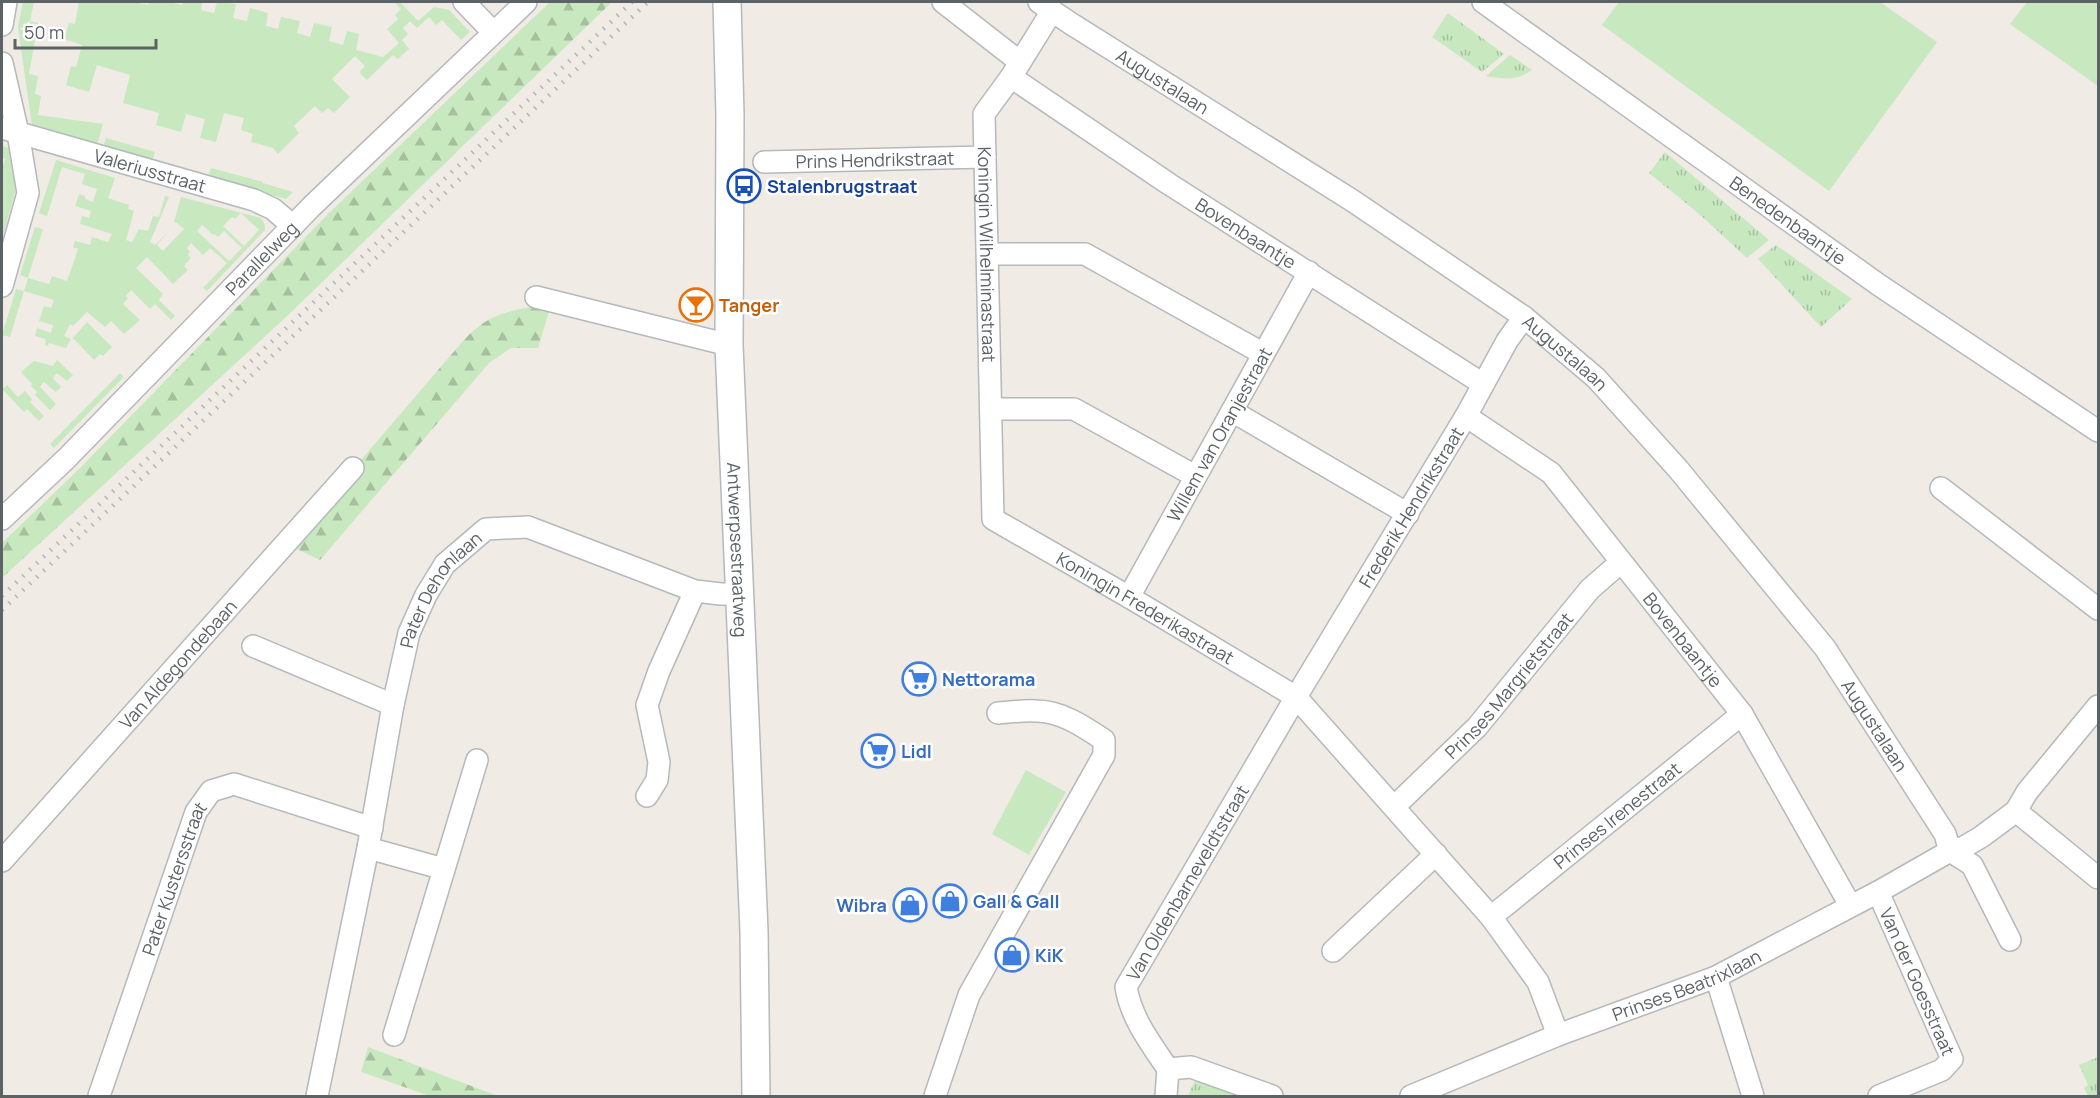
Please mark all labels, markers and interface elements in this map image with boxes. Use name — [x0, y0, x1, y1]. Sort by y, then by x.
scale bar — [15, 12, 156, 50]
text: 50 m — [24, 20, 64, 44]
street label: Augustalaan — [1112, 43, 1214, 119]
street label: Valeriusstraat — [91, 143, 209, 198]
street label: Prins Hendrikstraat — [795, 146, 955, 173]
street label: Koningin Wilhelminastraat — [973, 146, 1002, 363]
bus stop icon: Stalenbrugstraat — [726, 168, 762, 204]
street label: Benedenbaantje — [1725, 170, 1851, 270]
place label: Stalenbrugstraat — [767, 174, 918, 198]
street label: Bovenbaantje — [1191, 192, 1301, 274]
street label: Parallelweg — [220, 216, 303, 300]
bar icon: Tanger — [678, 287, 714, 323]
place label: Tanger — [719, 293, 779, 317]
street label: Augustalaan — [1518, 309, 1613, 396]
street label: Willem van Oranjestraat — [1161, 343, 1277, 526]
street label: Frederik Hendrikstraat — [1353, 422, 1469, 592]
street label: Antwerpsestraatweg — [722, 462, 753, 638]
street label: Pater Dehonlaan — [394, 526, 487, 650]
street label: Koningin Frederikastraat — [1052, 546, 1239, 669]
street label: Bovenbaantje — [1638, 587, 1728, 692]
street label: Van Aldegondebaan — [114, 594, 242, 734]
street label: Prinses Margrietstraat — [1439, 607, 1578, 764]
supermarket icon: Nettorama — [901, 661, 937, 697]
place label: Nettorama — [942, 667, 1035, 691]
street label: Augustalaan — [1836, 675, 1913, 776]
supermarket icon: Lidl — [860, 733, 896, 769]
place label: Lidl — [901, 739, 932, 763]
street label: Prinses Irenestraat — [1548, 756, 1686, 874]
street label: Van Oldenbarneveldtstraat — [1121, 780, 1254, 985]
street label: Pater Kustersstraat — [136, 796, 212, 958]
shop icon: Gall & Gall — [932, 883, 968, 919]
shop icon: Wibra — [892, 887, 928, 923]
place label: Gall & Gall — [973, 889, 1060, 913]
place label: Wibra — [836, 893, 887, 917]
street label: Van der Goesstraat — [1875, 904, 1961, 1059]
shop icon: KiK — [994, 937, 1030, 973]
place label: KiK — [1035, 943, 1064, 967]
street label: Prinses Beatrixlaan — [1609, 944, 1765, 1026]

